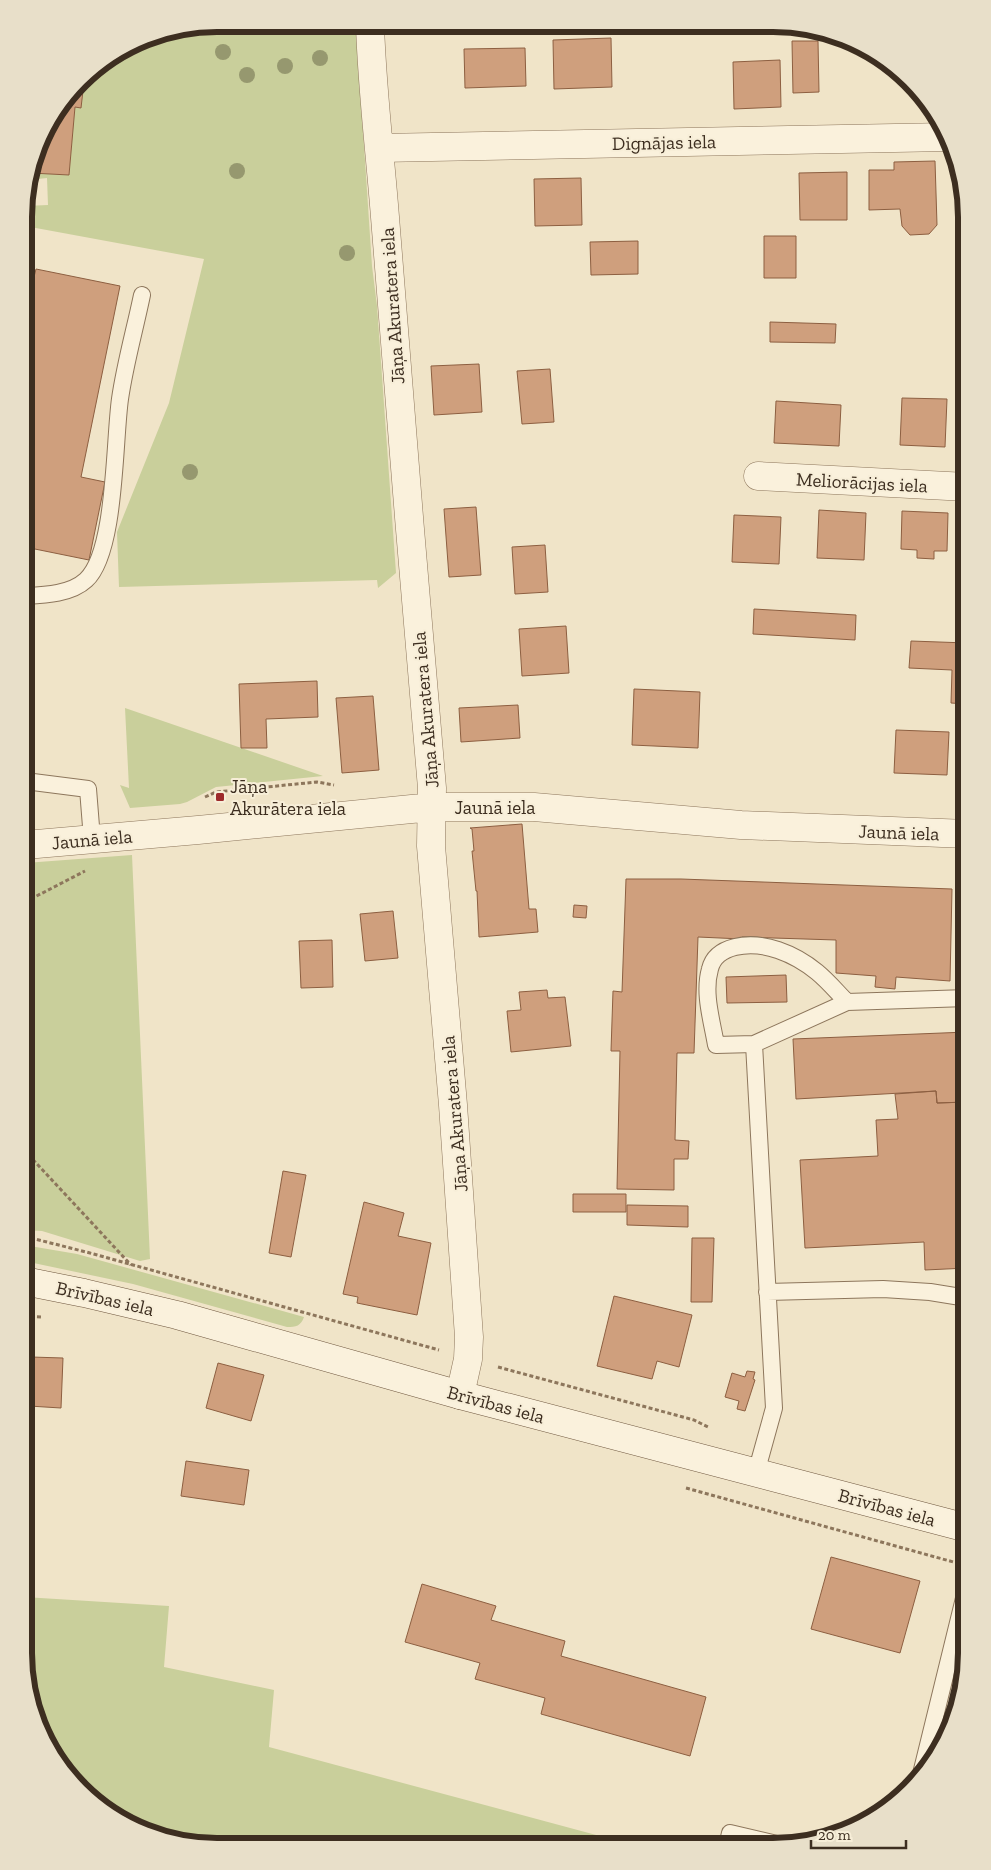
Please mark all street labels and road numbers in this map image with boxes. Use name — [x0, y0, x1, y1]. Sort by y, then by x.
street label: Dignājas iela — [612, 130, 716, 155]
street label: Jāņa Akuratera iela — [376, 227, 409, 385]
street label: Meliorācijas iela — [796, 468, 928, 497]
street label: Jāņa Akuratera iela — [407, 631, 444, 789]
street label: Jaunā iela — [455, 796, 535, 819]
street label: Jaunā iela — [858, 820, 940, 845]
street label: Jaunā iela — [51, 825, 133, 854]
street label: Jāņa Akuratera iela — [436, 1035, 473, 1193]
street label: Brīvības iela — [54, 1276, 156, 1321]
street label: Brīvības iela — [445, 1380, 547, 1429]
street label: Brīvības iela — [836, 1483, 938, 1532]

